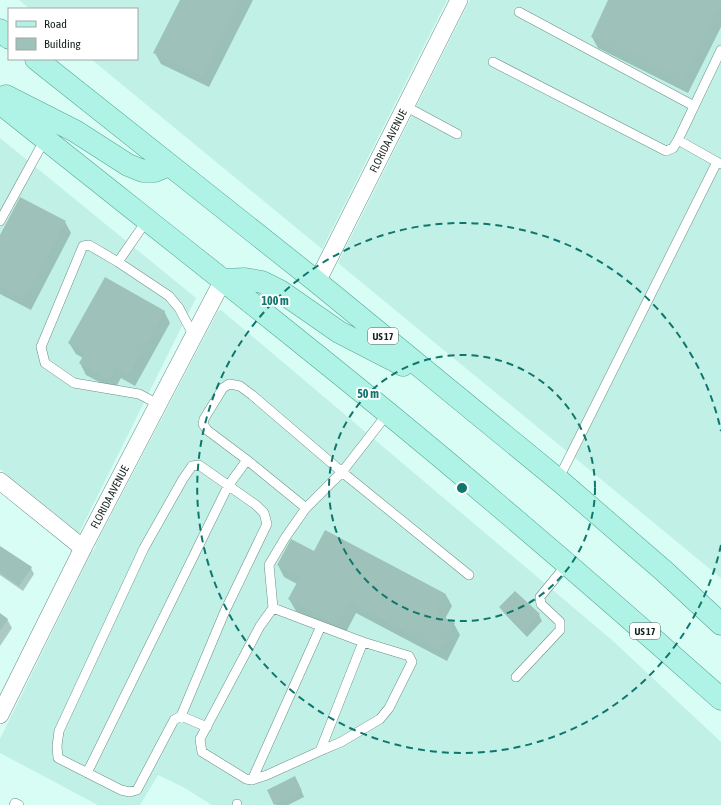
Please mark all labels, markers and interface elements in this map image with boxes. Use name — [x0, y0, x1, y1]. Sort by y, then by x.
legend — [8, 8, 138, 60]
text: Road — [44, 17, 67, 31]
text: Building — [44, 37, 82, 51]
street label: FLORIDA AVENUE — [367, 107, 409, 175]
text: 100 m — [261, 294, 289, 308]
road number: US 17 — [368, 328, 398, 344]
text: 50 m — [357, 387, 379, 401]
street label: FLORIDA AVENUE — [88, 463, 131, 530]
centre of rings — [455, 481, 469, 495]
road number: US 17 — [630, 623, 660, 639]

